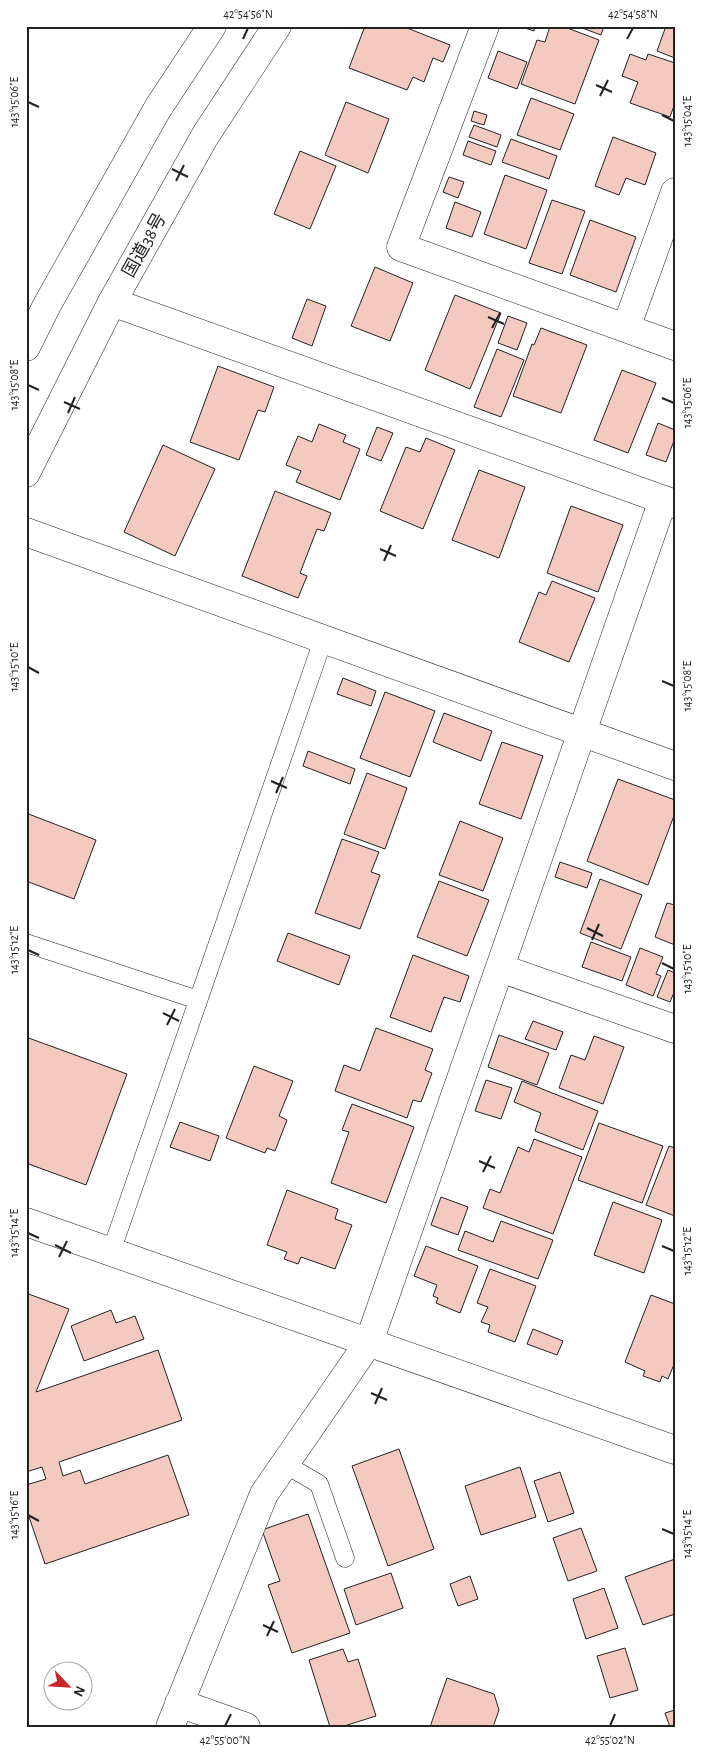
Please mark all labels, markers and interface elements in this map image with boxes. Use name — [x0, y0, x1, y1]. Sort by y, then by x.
text: 42°54'56"N — [223, 8, 273, 20]
text: 42°54'58"N — [608, 8, 658, 20]
text: 143°15'06"E — [8, 76, 20, 127]
text: 143°15'04"E — [681, 95, 693, 146]
street label: 国道38号 — [118, 210, 170, 280]
text: 143°15'08"E — [8, 359, 20, 410]
text: 143°15'06"E — [681, 377, 693, 428]
text: 143°15'10"E — [8, 642, 20, 692]
text: 143°15'08"E — [681, 660, 693, 711]
text: 143°15'12"E — [8, 926, 20, 974]
text: 143°15'10"E — [681, 944, 693, 994]
text: 143°15'14"E — [8, 1209, 20, 1257]
text: 143°15'12"E — [681, 1227, 693, 1275]
text: 143°15'16"E — [8, 1491, 20, 1539]
text: 143°15'14"E — [681, 1510, 693, 1558]
north arrow — [42, 1660, 92, 1710]
text: N — [70, 1684, 87, 1698]
text: 42°55'00"N — [199, 1734, 251, 1746]
text: 42°55'02"N — [585, 1734, 635, 1746]

